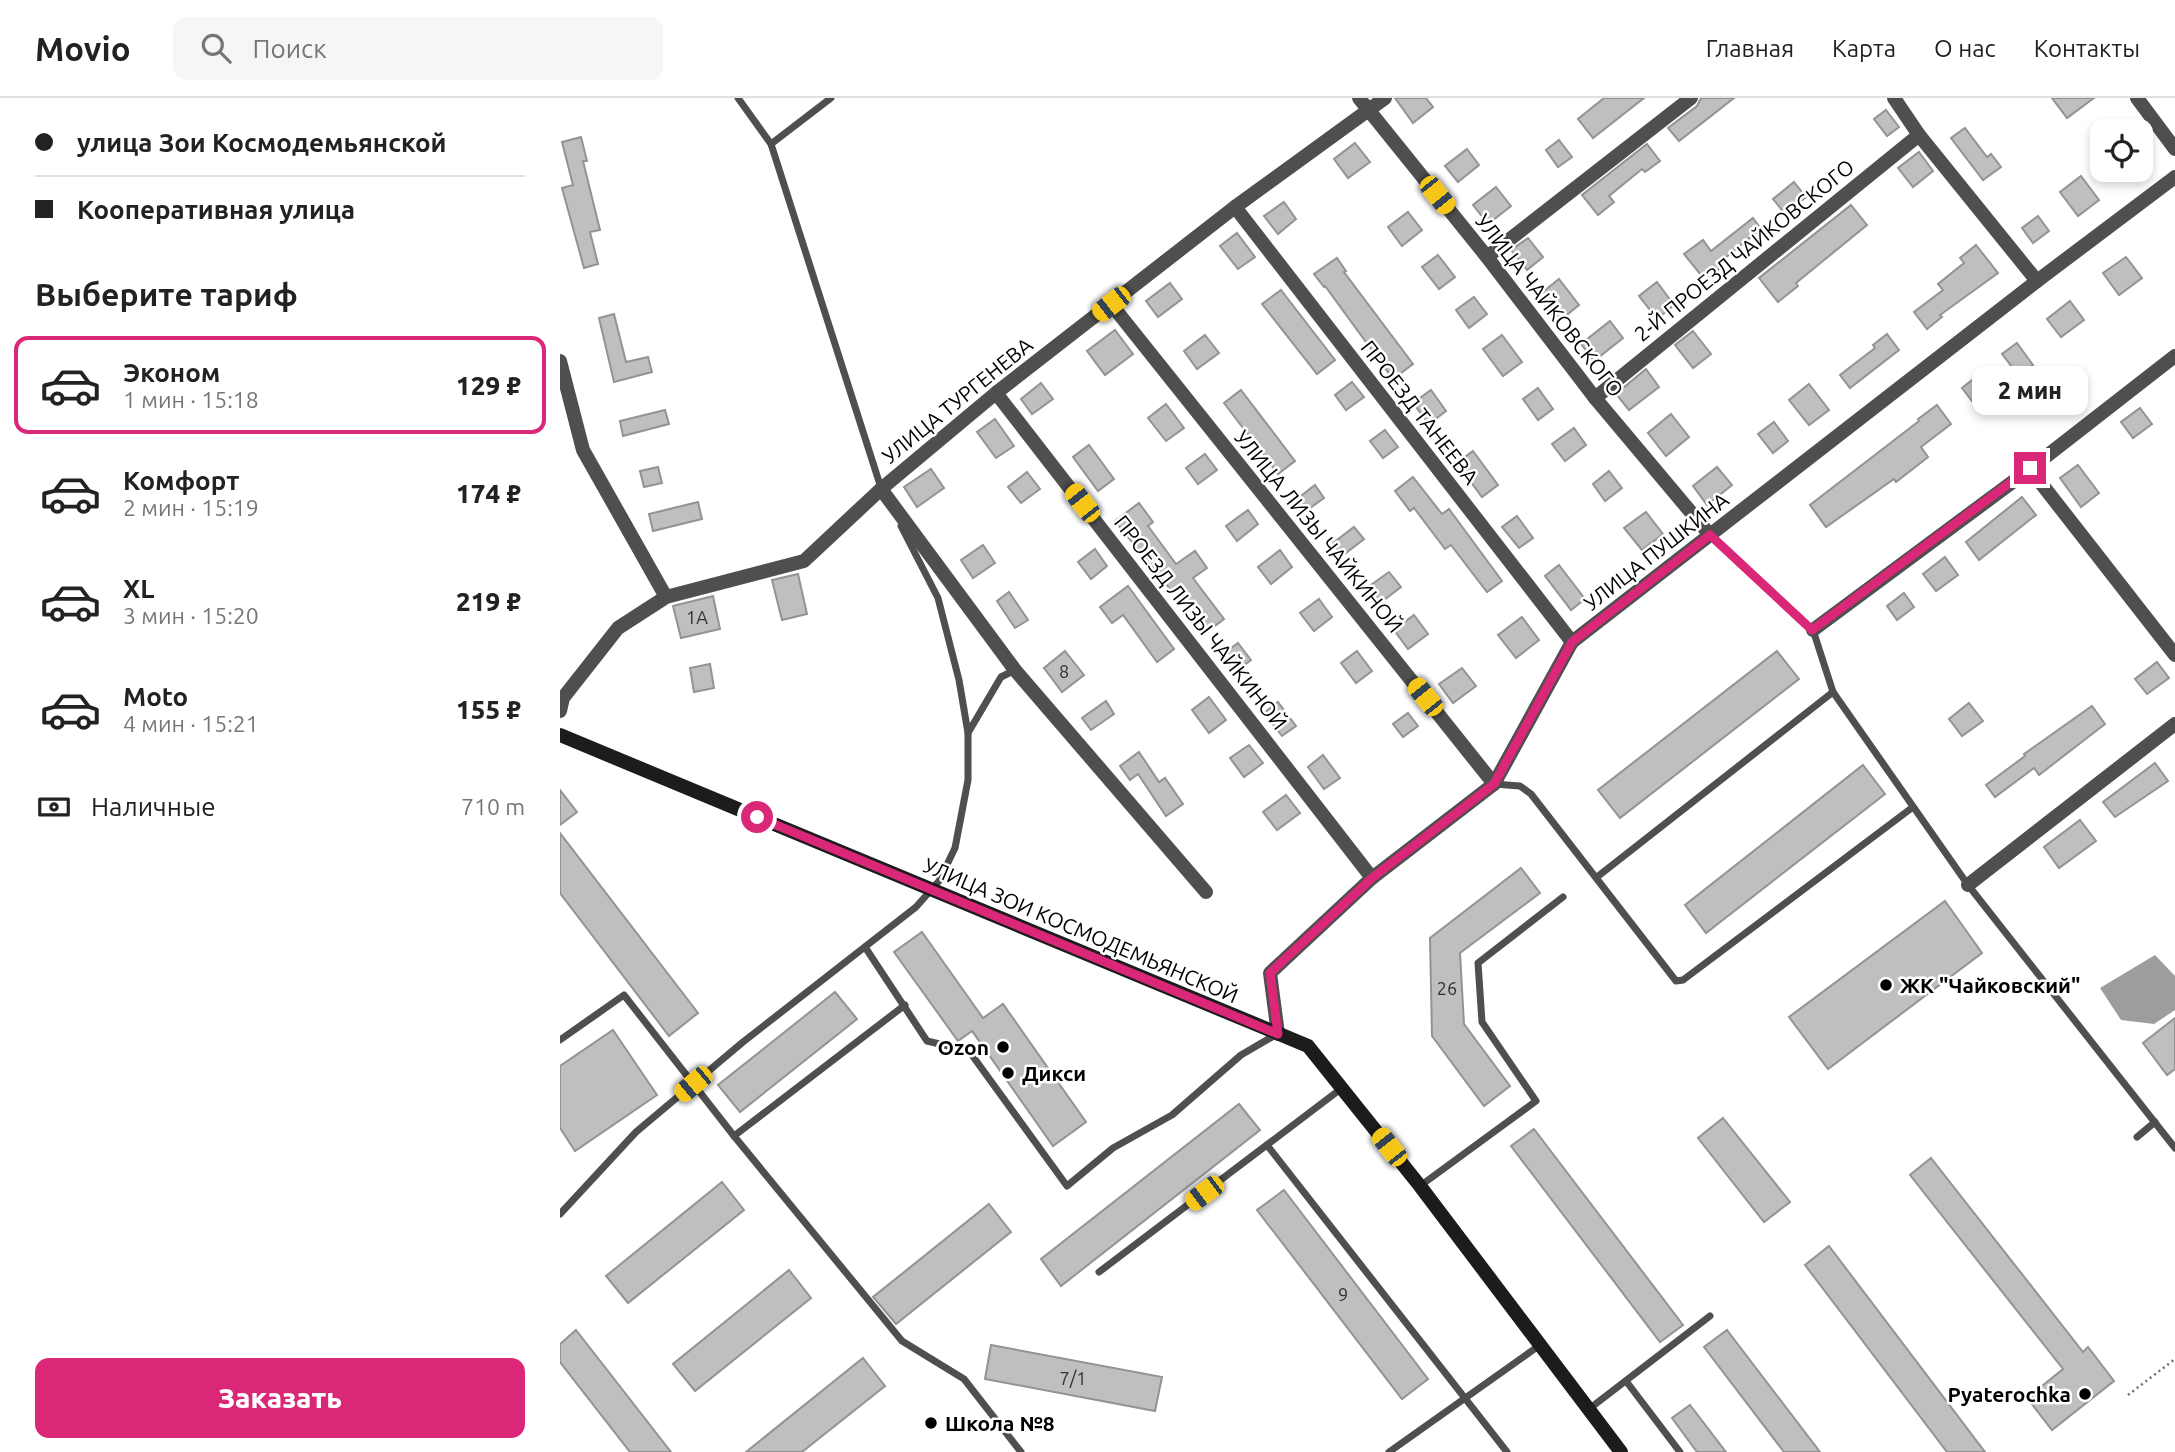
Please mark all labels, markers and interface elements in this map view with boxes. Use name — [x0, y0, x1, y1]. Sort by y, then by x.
search box — [173, 17, 663, 80]
icon: search — [197, 29, 235, 67]
text: Movio — [35, 30, 131, 67]
text: Поиск — [253, 34, 327, 63]
text: Главная — [1706, 35, 1794, 62]
text: Карта — [1832, 35, 1896, 62]
text: О нас — [1934, 35, 1996, 62]
text: Контакты — [2034, 35, 2140, 62]
map controls — [2090, 119, 2153, 182]
button: locate — [2090, 119, 2153, 182]
text: улица Зои Космодемьянской — [77, 128, 446, 157]
street label: 2-Й ПРОЕЗД ЧАЙКОВСКОГО — [1629, 154, 1859, 346]
car — [1416, 172, 1459, 218]
text: Кооперативная улица — [77, 195, 355, 224]
street label: УЛИЦА ЧАЙКОВСКОГО — [1471, 209, 1629, 401]
text: Выберите тариф — [35, 276, 298, 312]
car — [1088, 283, 1135, 325]
street label: УЛИЦА ТУРГЕНЕВА — [877, 332, 1037, 468]
street label: ПРОЕЗД ТАНЕЕВА — [1356, 335, 1484, 489]
icon: car — [39, 354, 102, 417]
text: Эконом — [123, 358, 220, 387]
callout: 2 мин — [1972, 366, 2088, 416]
text: 129 ₽ — [456, 371, 521, 400]
text: 2 мин — [1998, 378, 2062, 403]
text: 1 мин · 15:18 — [123, 387, 259, 412]
street label: УЛИЦА ЛИЗЫ ЧАЙКИНОЙ — [1230, 425, 1408, 637]
route end — [2014, 452, 2046, 484]
icon: car — [39, 462, 102, 525]
text: Комфорт — [123, 466, 239, 495]
text: 174 ₽ — [456, 479, 521, 508]
car — [1061, 480, 1104, 526]
street label: УЛИЦА ПУШКИНА — [1579, 487, 1733, 615]
text: 2 мин · 15:19 — [123, 495, 259, 520]
street label: ПРОЕЗД ЛИЗЫ ЧАЙКИНОЙ — [1110, 510, 1292, 734]
icon: car — [39, 570, 102, 633]
text: XL — [123, 574, 154, 603]
text: 219 ₽ — [456, 587, 521, 616]
text: 3 мин · 15:20 — [123, 603, 259, 628]
house number: 1А — [686, 607, 708, 627]
house number: 8 — [1059, 661, 1069, 681]
car — [1404, 674, 1447, 720]
icon: car — [39, 678, 102, 741]
text: Moto — [123, 682, 188, 711]
text: 155 ₽ — [456, 695, 521, 724]
text: 4 мин · 15:21 — [123, 711, 259, 736]
icon: cash — [35, 788, 73, 826]
text: Наличные — [91, 792, 216, 821]
text: 710 m — [461, 794, 525, 819]
route start — [741, 801, 773, 833]
street label: УЛИЦА ЗОИ КОСМОДЕМЬЯНСКОЙ — [920, 853, 1242, 1007]
place label: ЖК "Чайковский" — [1900, 973, 2080, 997]
marker: ЖК "Чайковский" — [1878, 977, 1894, 993]
house number: 26 — [1437, 978, 1457, 998]
place label: Ozon — [938, 1035, 989, 1059]
marker: Ozon — [995, 1039, 1011, 1055]
place label: Дикси — [1022, 1061, 1086, 1085]
car — [671, 1062, 716, 1106]
marker: Дикси — [1000, 1065, 1016, 1081]
car — [1368, 1124, 1411, 1170]
car — [1181, 1172, 1228, 1214]
house number: 9 — [1338, 1284, 1348, 1304]
button: Заказать — [35, 1358, 525, 1438]
house number: 7/1 — [1060, 1368, 1086, 1388]
place label: Pyaterochka — [1947, 1382, 2071, 1406]
marker: Pyaterochka — [2077, 1386, 2093, 1402]
place label: Школа №8 — [945, 1411, 1055, 1435]
marker: Школа №8 — [923, 1415, 939, 1431]

